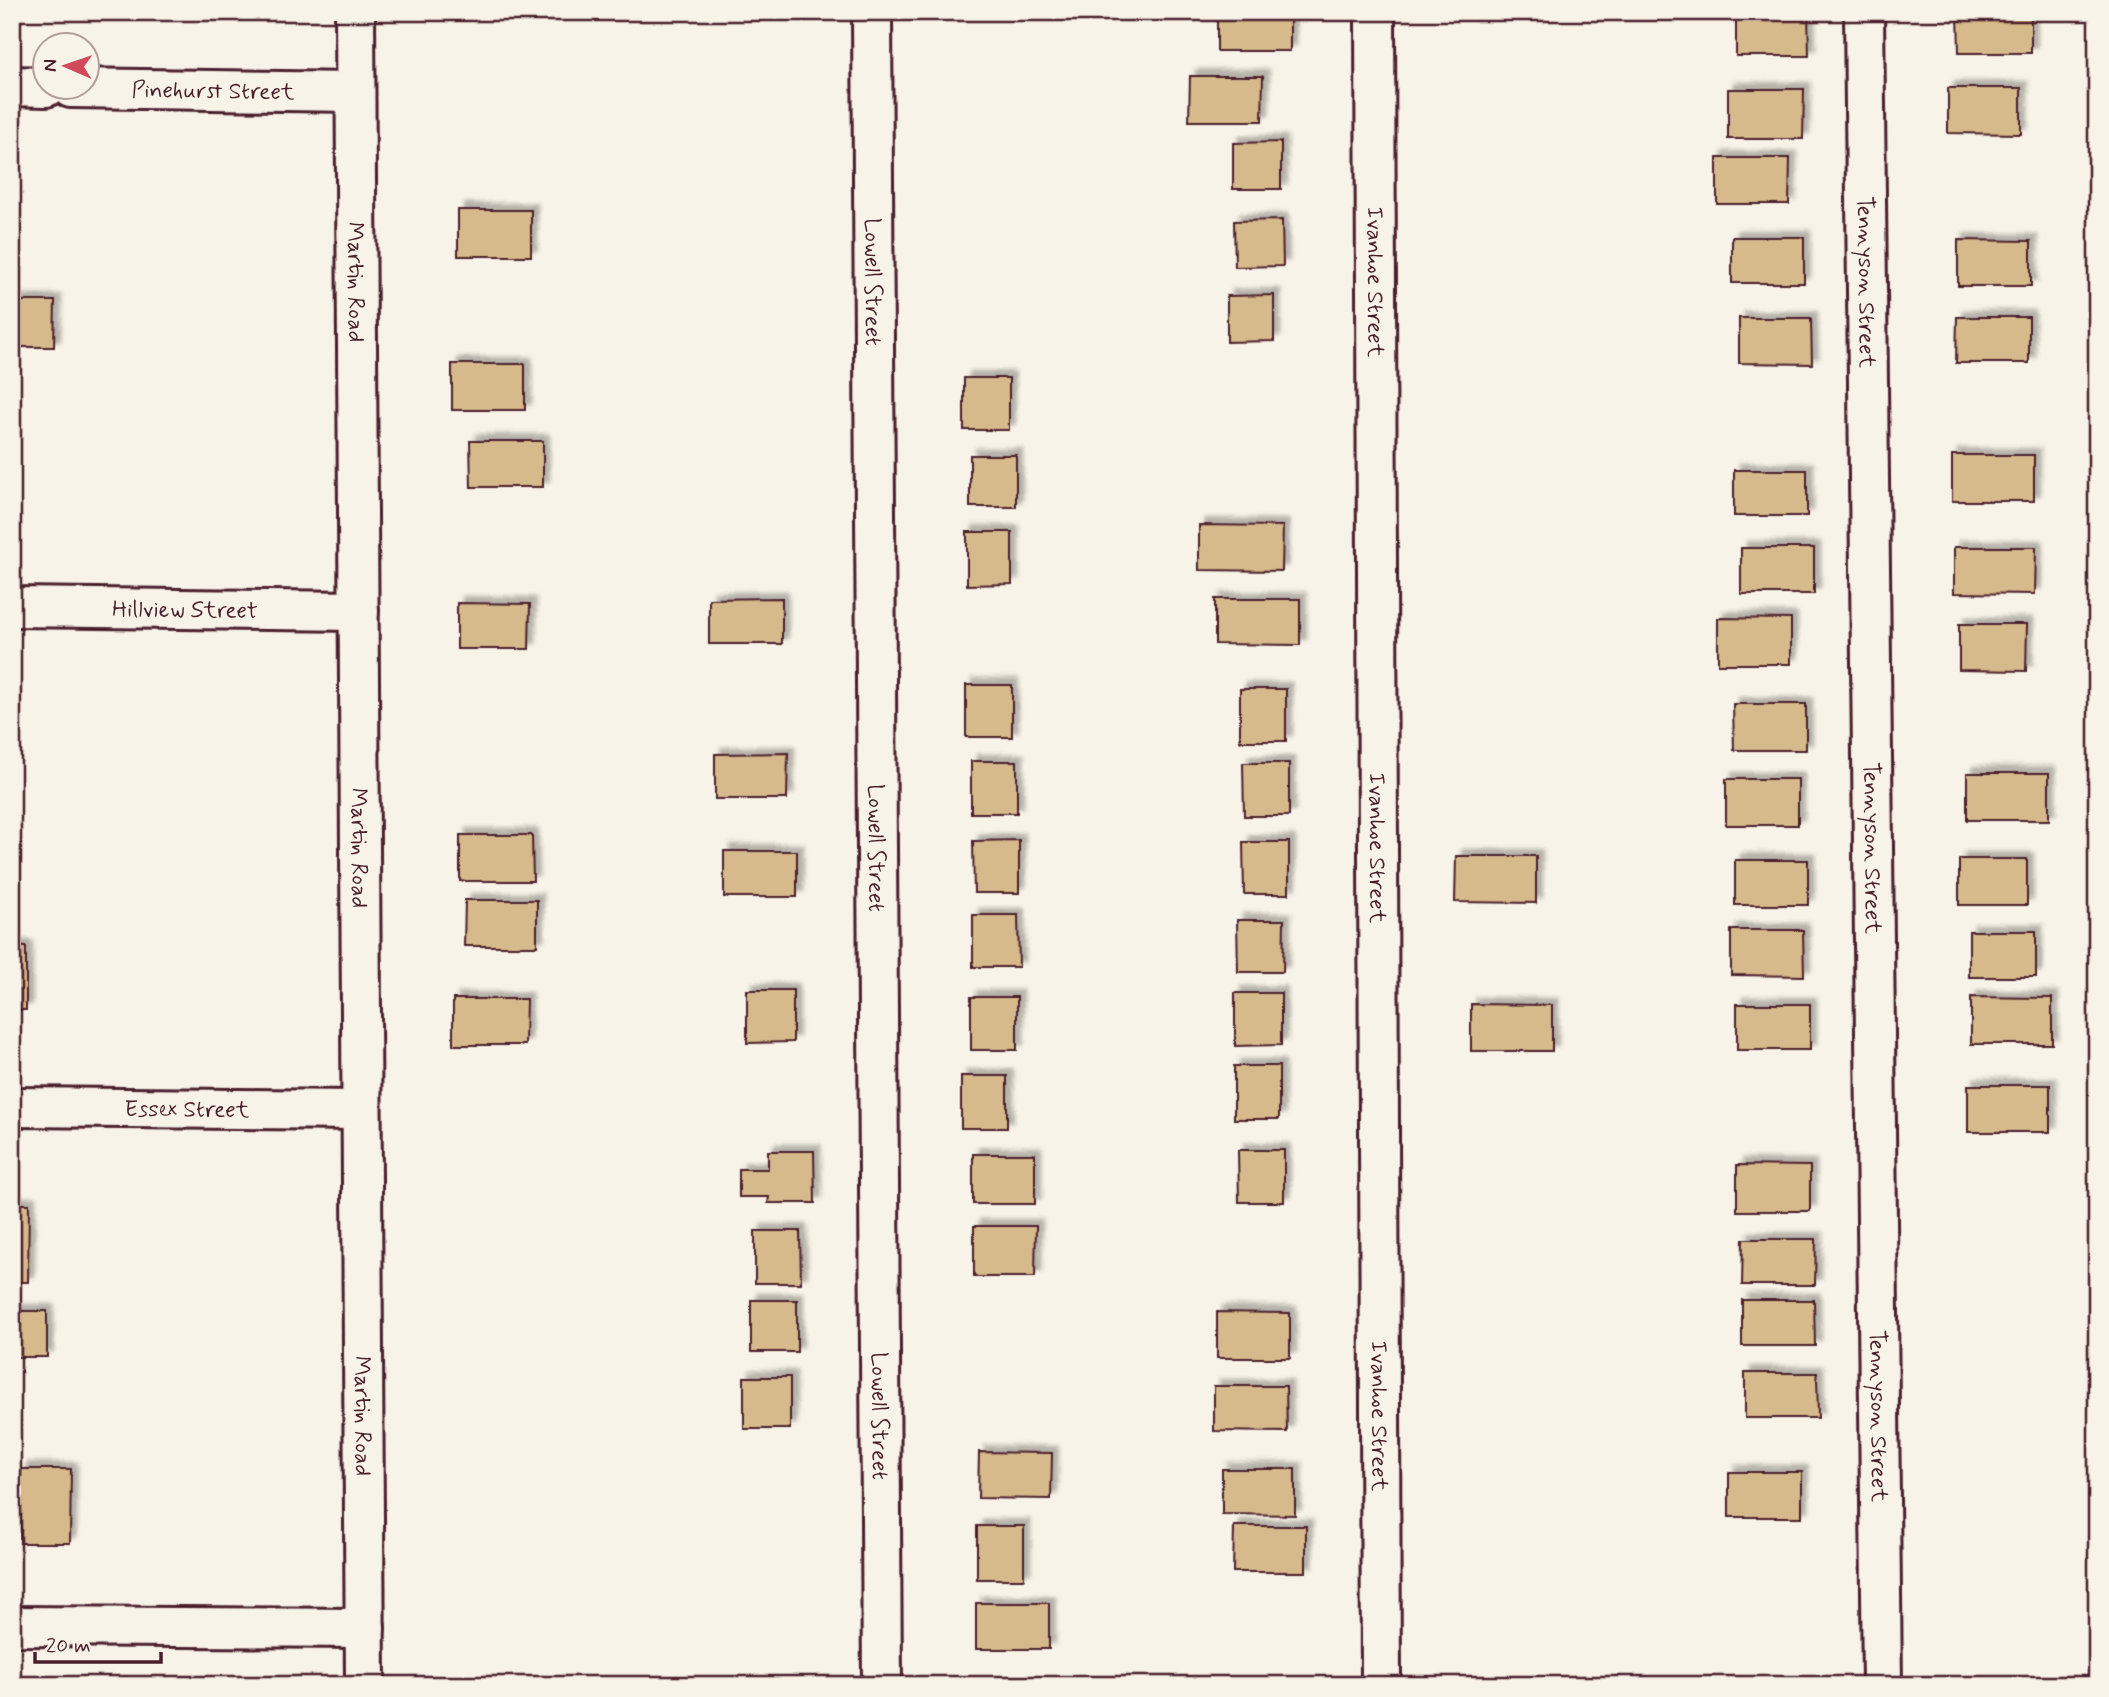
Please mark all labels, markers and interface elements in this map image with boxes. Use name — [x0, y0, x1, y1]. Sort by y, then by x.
north arrow — [32, 32, 102, 102]
text: N — [38, 59, 63, 72]
street label: Pinehurst Street — [131, 76, 295, 108]
street label: Tennyson Street — [1849, 196, 1881, 369]
street label: Ivanhoe Street — [1359, 207, 1389, 358]
street label: Lowell Street — [856, 218, 887, 346]
street label: Martin Road — [339, 222, 370, 342]
street label: Hillview Street — [112, 595, 258, 627]
street label: Tennyson Street — [1855, 762, 1887, 935]
street label: Ivanhoe Street — [1361, 773, 1391, 924]
street label: Lowell Street — [860, 784, 890, 912]
street label: Martin Road — [343, 788, 373, 908]
street label: Essex Street — [125, 1095, 250, 1126]
street label: Tennyson Street — [1861, 1330, 1893, 1503]
street label: Ivanhoe Street — [1363, 1341, 1393, 1492]
street label: Lowell Street — [863, 1352, 894, 1480]
street label: Martin Road — [346, 1356, 377, 1476]
scale bar — [35, 1620, 161, 1664]
text: 20 m — [46, 1632, 91, 1660]

